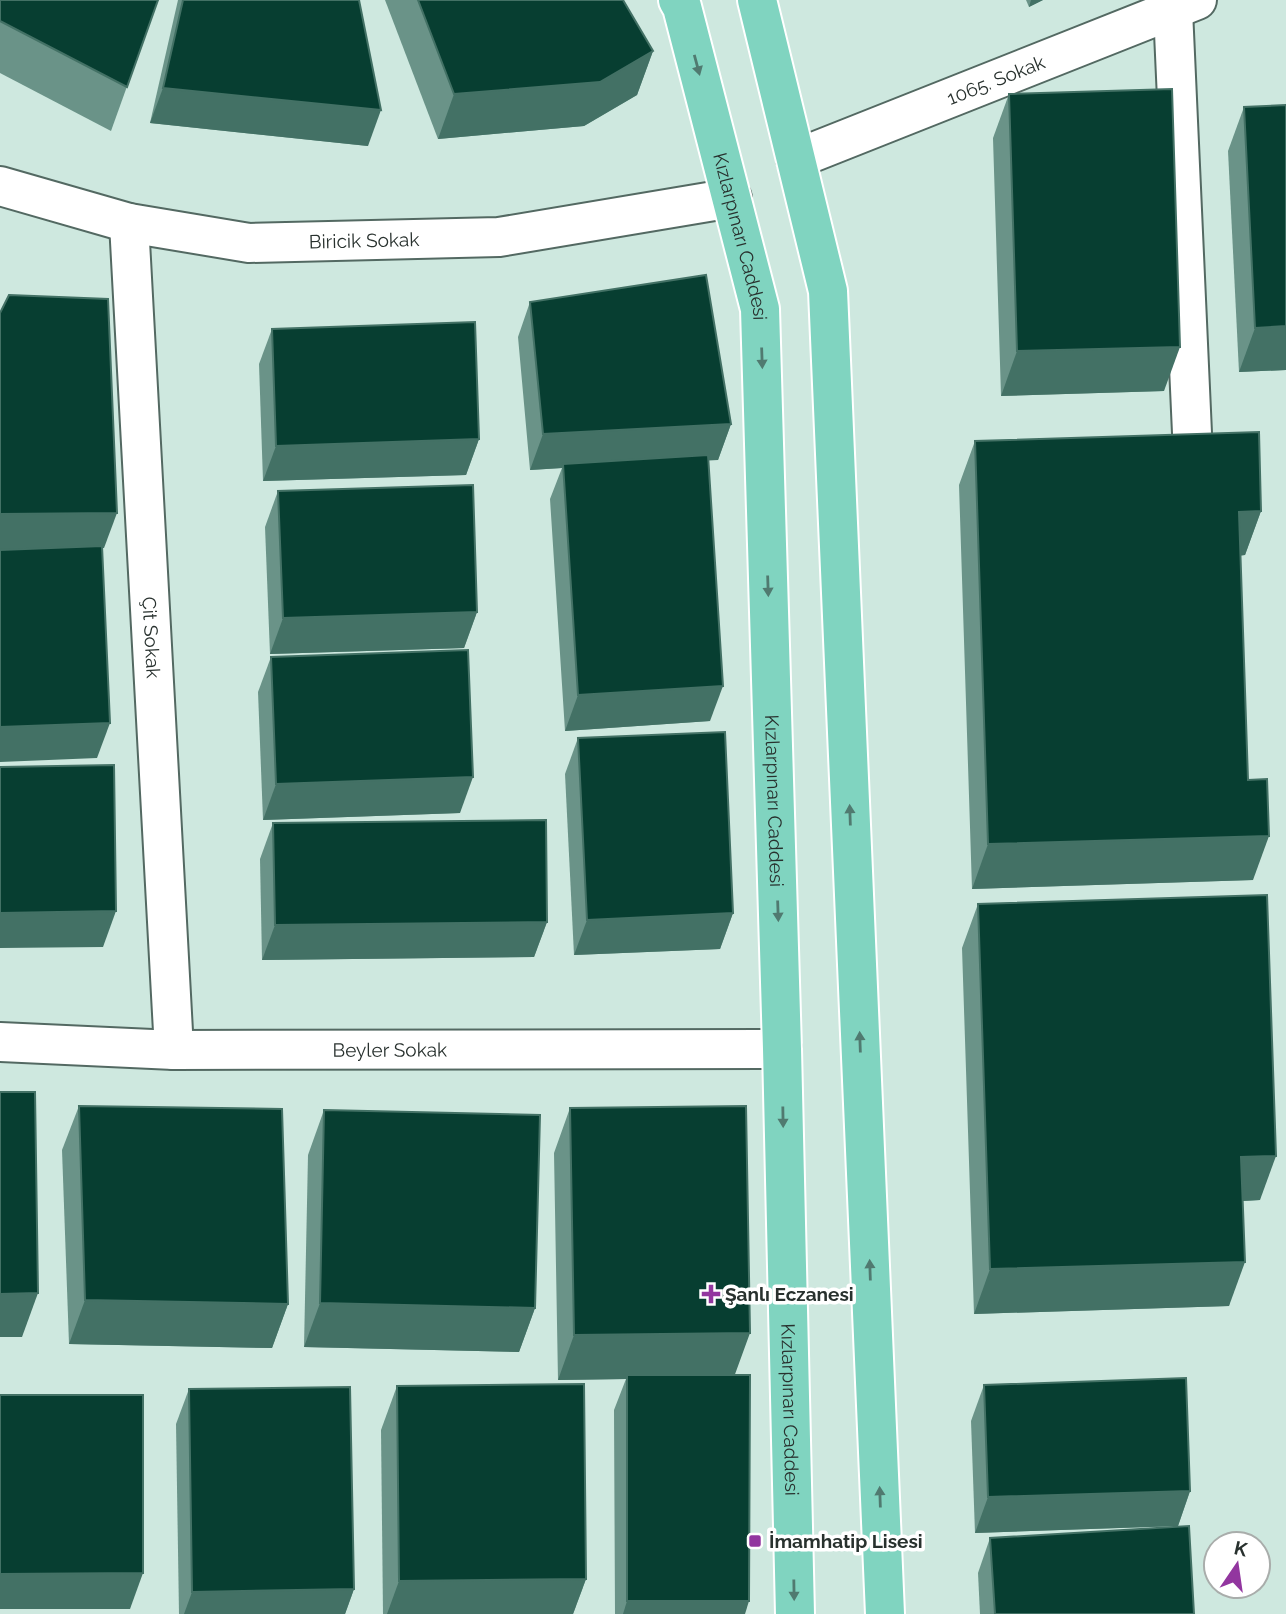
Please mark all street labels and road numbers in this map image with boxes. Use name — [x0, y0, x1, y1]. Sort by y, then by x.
street label: 1065. Sokak — [944, 50, 1048, 109]
street label: Kızlarpınarı Caddesi — [709, 150, 771, 321]
street label: Biricik Sokak — [309, 228, 420, 253]
street label: Çit Sokak — [138, 596, 165, 679]
street label: Kızlarpınarı Caddesi — [761, 714, 788, 887]
street label: Beyler Sokak — [333, 1039, 447, 1061]
street label: Kızlarpınarı Caddesi — [777, 1323, 803, 1496]

